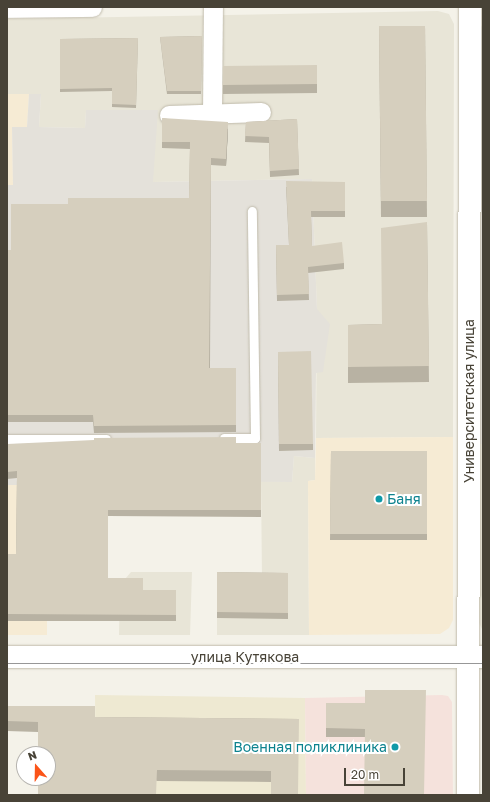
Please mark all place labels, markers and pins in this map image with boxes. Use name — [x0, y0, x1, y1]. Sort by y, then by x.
place label: Баня — [387, 491, 421, 507]
marker: Баня — [374, 494, 384, 504]
place label: Военная поликлиника — [233, 739, 387, 755]
marker: Военная поликлиника — [390, 742, 400, 752]

